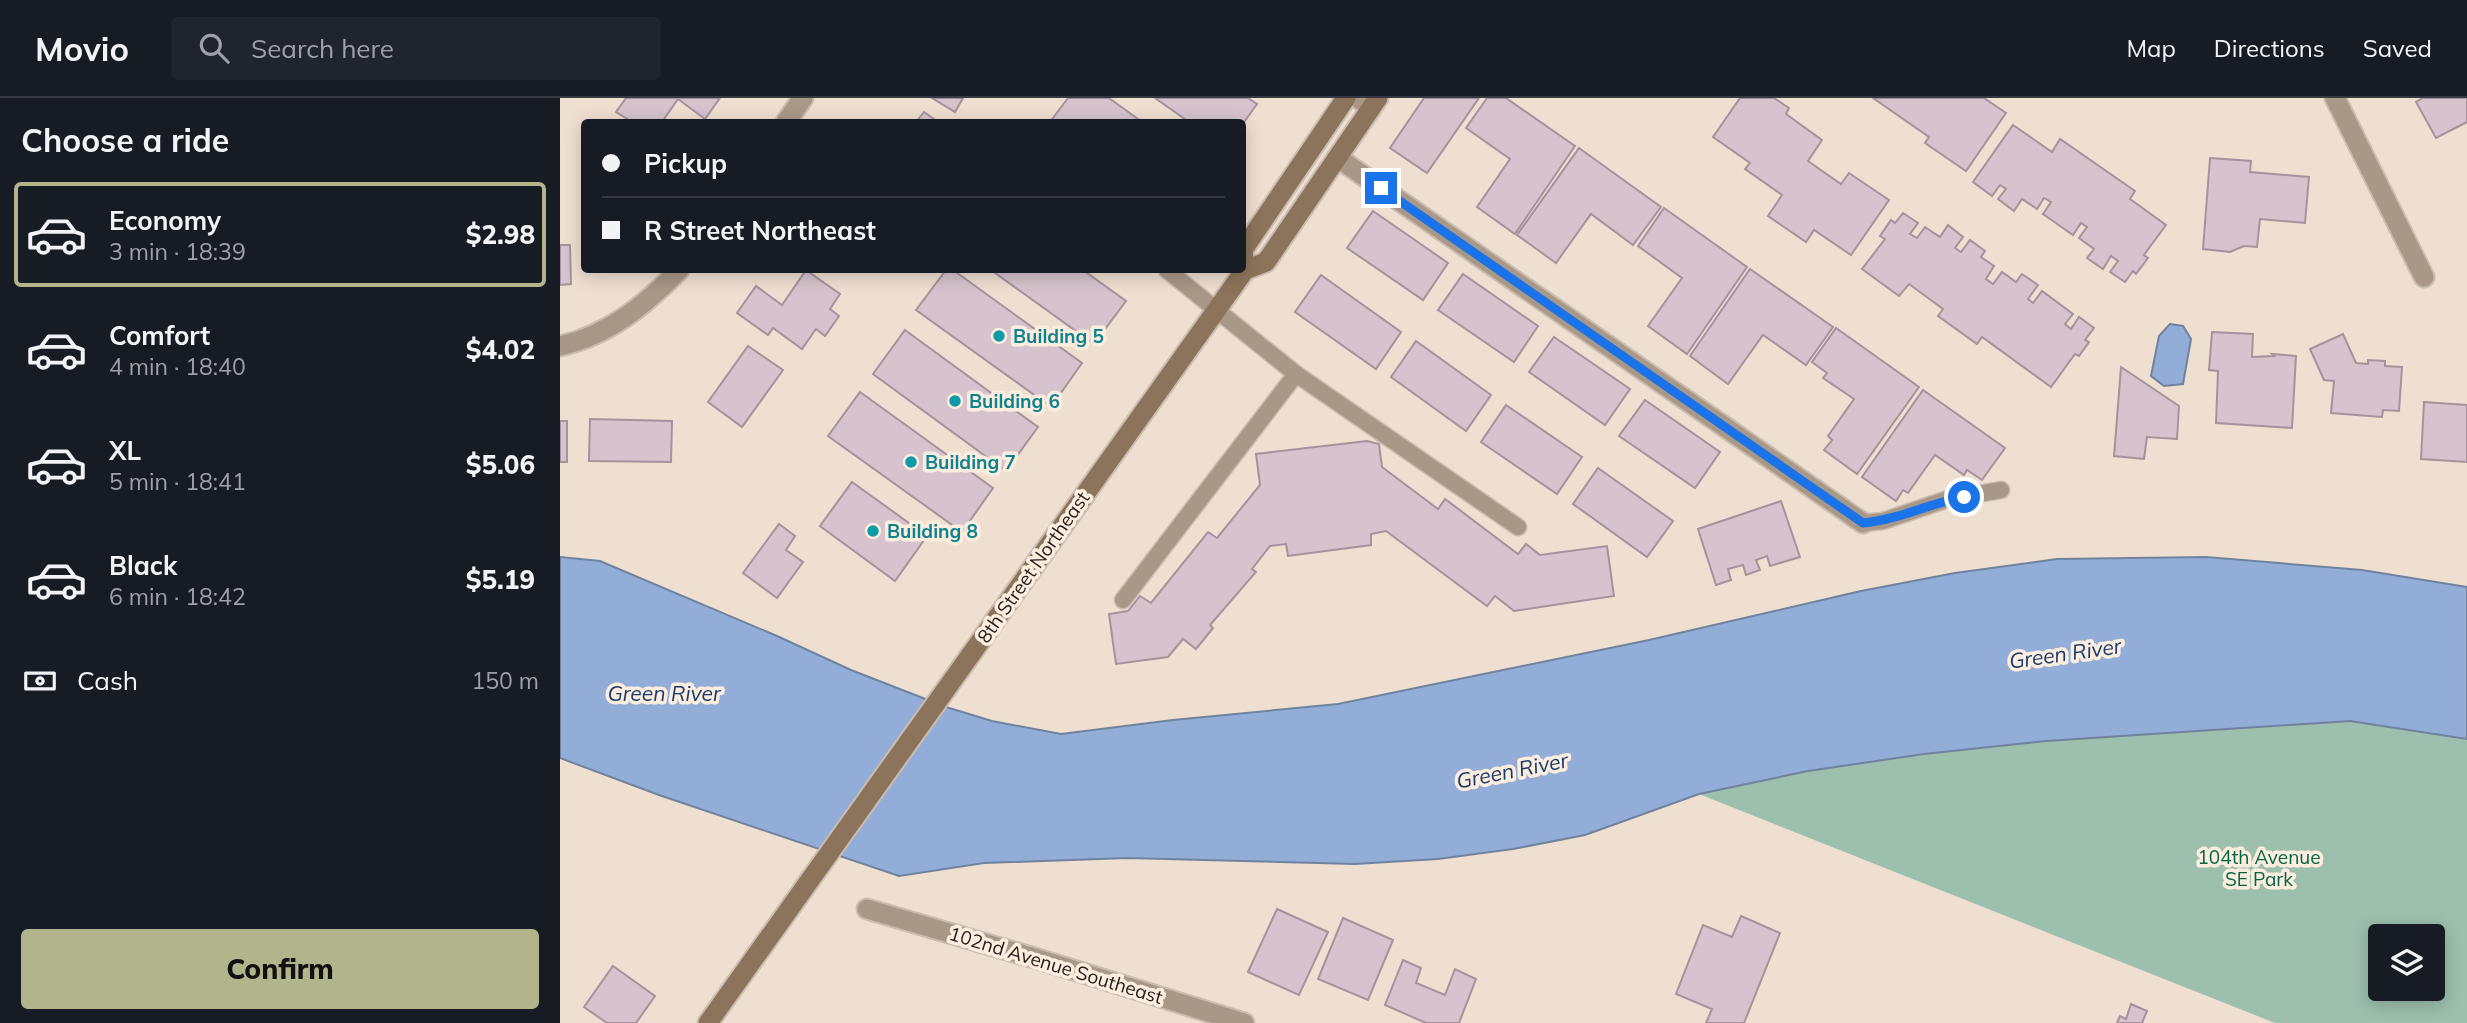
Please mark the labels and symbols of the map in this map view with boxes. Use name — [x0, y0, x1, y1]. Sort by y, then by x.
route end — [1365, 172, 1397, 204]
place label: Building 5 — [1013, 324, 1104, 348]
marker: Building 5 — [991, 328, 1007, 344]
place label: Building 6 — [969, 389, 1060, 413]
marker: Building 6 — [947, 393, 963, 409]
place label: Building 7 — [925, 450, 1016, 474]
marker: Building 7 — [903, 454, 919, 470]
route start — [1948, 481, 1980, 513]
street label: 8th Street Northeast — [972, 486, 1095, 647]
place label: Building 8 — [887, 519, 978, 543]
marker: Building 8 — [865, 523, 881, 539]
water label: Green River — [2007, 632, 2124, 674]
water label: Green River — [607, 680, 722, 706]
water label: Green River — [1454, 746, 1571, 794]
park label: 104th Avenue SE Park — [2197, 845, 2321, 891]
street label: 102nd Avenue Southeast — [946, 921, 1166, 1009]

